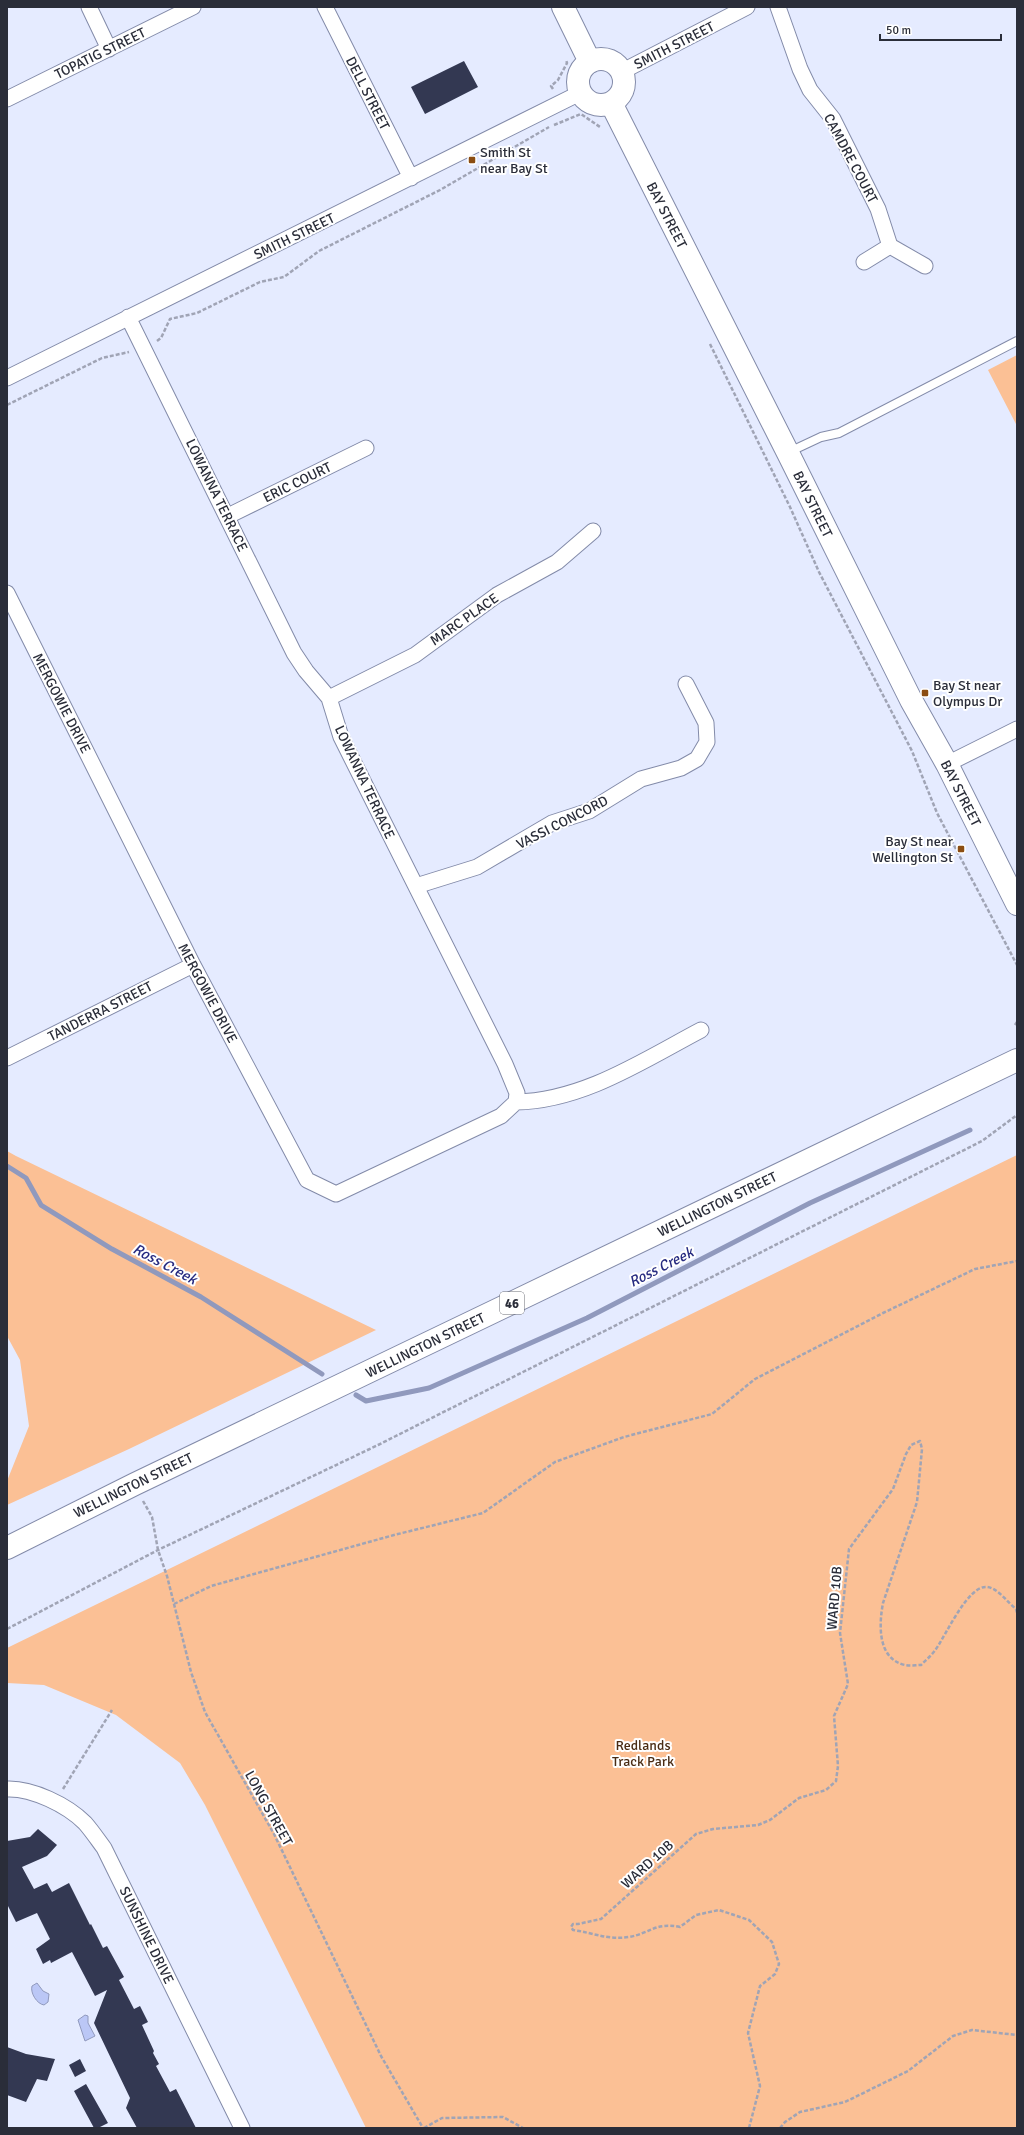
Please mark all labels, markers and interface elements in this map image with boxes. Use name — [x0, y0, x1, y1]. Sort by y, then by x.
scale bar — [880, 16, 1001, 42]
street label: SMITH STREET — [631, 18, 717, 73]
text: 50 m — [886, 23, 911, 38]
street label: TOPATIG STREET — [52, 24, 149, 83]
street label: DELL STREET — [342, 54, 393, 133]
street label: CAMDRE COURT — [820, 111, 881, 206]
place label: Smith St near Bay St — [480, 144, 548, 177]
marker: Smith St near Bay St — [467, 155, 477, 165]
street label: BAY STREET — [643, 179, 690, 251]
street label: SMITH STREET — [251, 210, 338, 263]
street label: LOWANNA TERRACE — [182, 436, 251, 554]
street label: ERIC COURT — [260, 459, 334, 506]
street label: BAY STREET — [789, 468, 836, 540]
street label: MARC PLACE — [427, 590, 502, 649]
street label: MERGOWIE DRIVE — [29, 650, 94, 756]
place label: Bay St near Olympus Dr — [933, 677, 1003, 710]
marker: Bay St near Olympus Dr — [920, 688, 930, 698]
street label: LOWANNA TERRACE — [331, 723, 398, 842]
street label: BAY STREET — [937, 757, 984, 829]
street label: VASSI CONCORD — [513, 792, 611, 853]
place label: Bay St near Wellington St — [872, 833, 954, 866]
marker: Bay St near Wellington St — [956, 844, 966, 854]
street label: MERGOWIE DRIVE — [174, 941, 241, 1046]
street label: TANDERRA STREET — [45, 978, 155, 1045]
street label: WELLINGTON STREET — [655, 1168, 780, 1241]
water label: Ross Creek — [130, 1240, 201, 1289]
water label: Ross Creek — [626, 1242, 698, 1291]
road number: 46 — [500, 1292, 524, 1314]
street label: WELLINGTON STREET — [363, 1309, 488, 1382]
street label: WELLINGTON STREET — [71, 1449, 196, 1522]
street label: WARD 10B — [823, 1565, 846, 1631]
park label: Redlands Track Park — [612, 1737, 674, 1770]
street label: LONG STREET — [241, 1768, 296, 1849]
street label: WARD 10B — [618, 1837, 677, 1892]
street label: SUNSHINE DRIVE — [116, 1884, 177, 1987]

